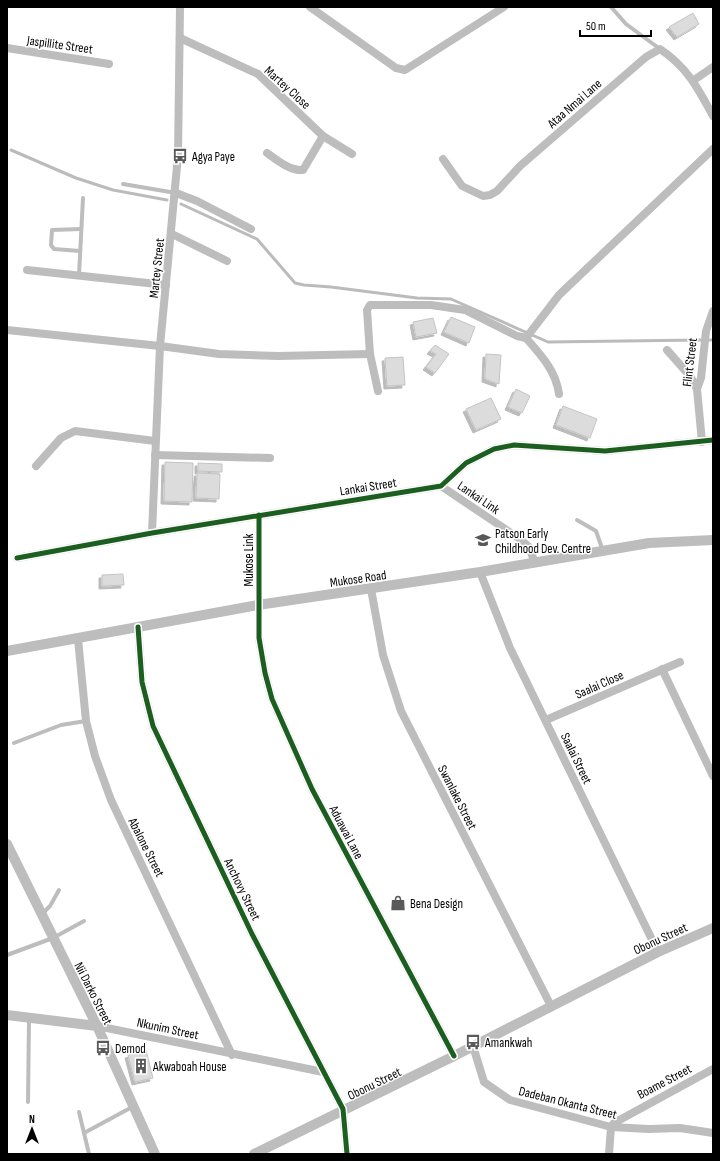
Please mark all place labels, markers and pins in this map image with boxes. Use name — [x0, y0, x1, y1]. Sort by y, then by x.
bus stop icon: Agya Paye — [171, 147, 189, 165]
place label: Agya Paye — [191, 149, 235, 165]
place label: Patson Early Childhood Dev. Centre — [495, 526, 591, 557]
school or university icon: Patson Early Childhood Dev. Centre — [474, 531, 492, 549]
shop icon: Bena Design — [389, 894, 407, 912]
place label: Bena Design — [410, 896, 463, 912]
bus stop icon: Amankwah — [464, 1033, 482, 1051]
place label: Amankwah — [484, 1035, 532, 1051]
bus stop icon: Demod — [94, 1039, 112, 1057]
place label: Demod — [115, 1041, 146, 1057]
building icon: Akwaboah House — [132, 1057, 150, 1075]
place label: Akwaboah House — [152, 1059, 227, 1075]

